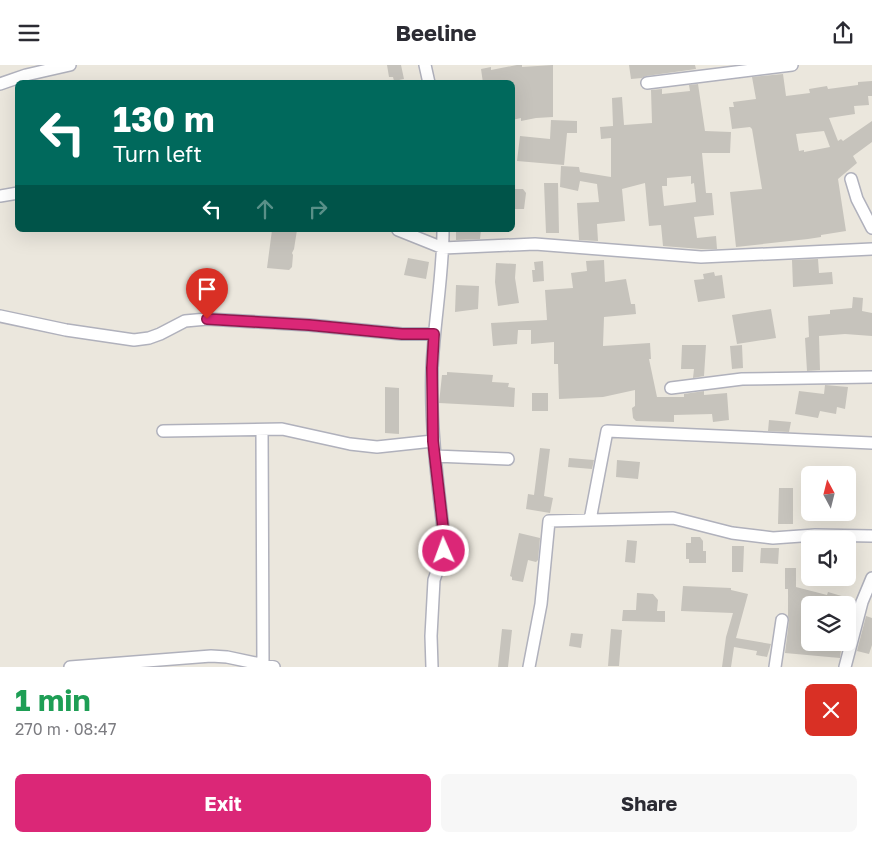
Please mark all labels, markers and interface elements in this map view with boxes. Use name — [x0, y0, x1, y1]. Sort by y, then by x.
icon: menu — [15, 19, 43, 47]
text: Beeline — [395, 19, 477, 46]
icon: share — [829, 19, 857, 47]
text: 130 m — [113, 98, 215, 140]
icon: left — [30, 100, 95, 165]
text: Turn left — [113, 140, 202, 167]
icon: left — [198, 195, 226, 223]
icon: ahead — [251, 195, 279, 223]
icon: right — [304, 195, 332, 223]
pin — [186, 268, 228, 319]
icon: arrive — [193, 275, 221, 303]
north arrow — [801, 466, 856, 521]
map controls — [801, 466, 856, 651]
position arrow — [417, 524, 469, 576]
button: sound — [801, 531, 856, 586]
button: layers — [801, 596, 856, 651]
text: 1 min — [15, 682, 91, 718]
button: close — [805, 684, 857, 736]
text: 270 m · 08:47 — [15, 719, 116, 739]
button: Exit — [15, 774, 431, 832]
button: Share — [441, 774, 857, 832]

